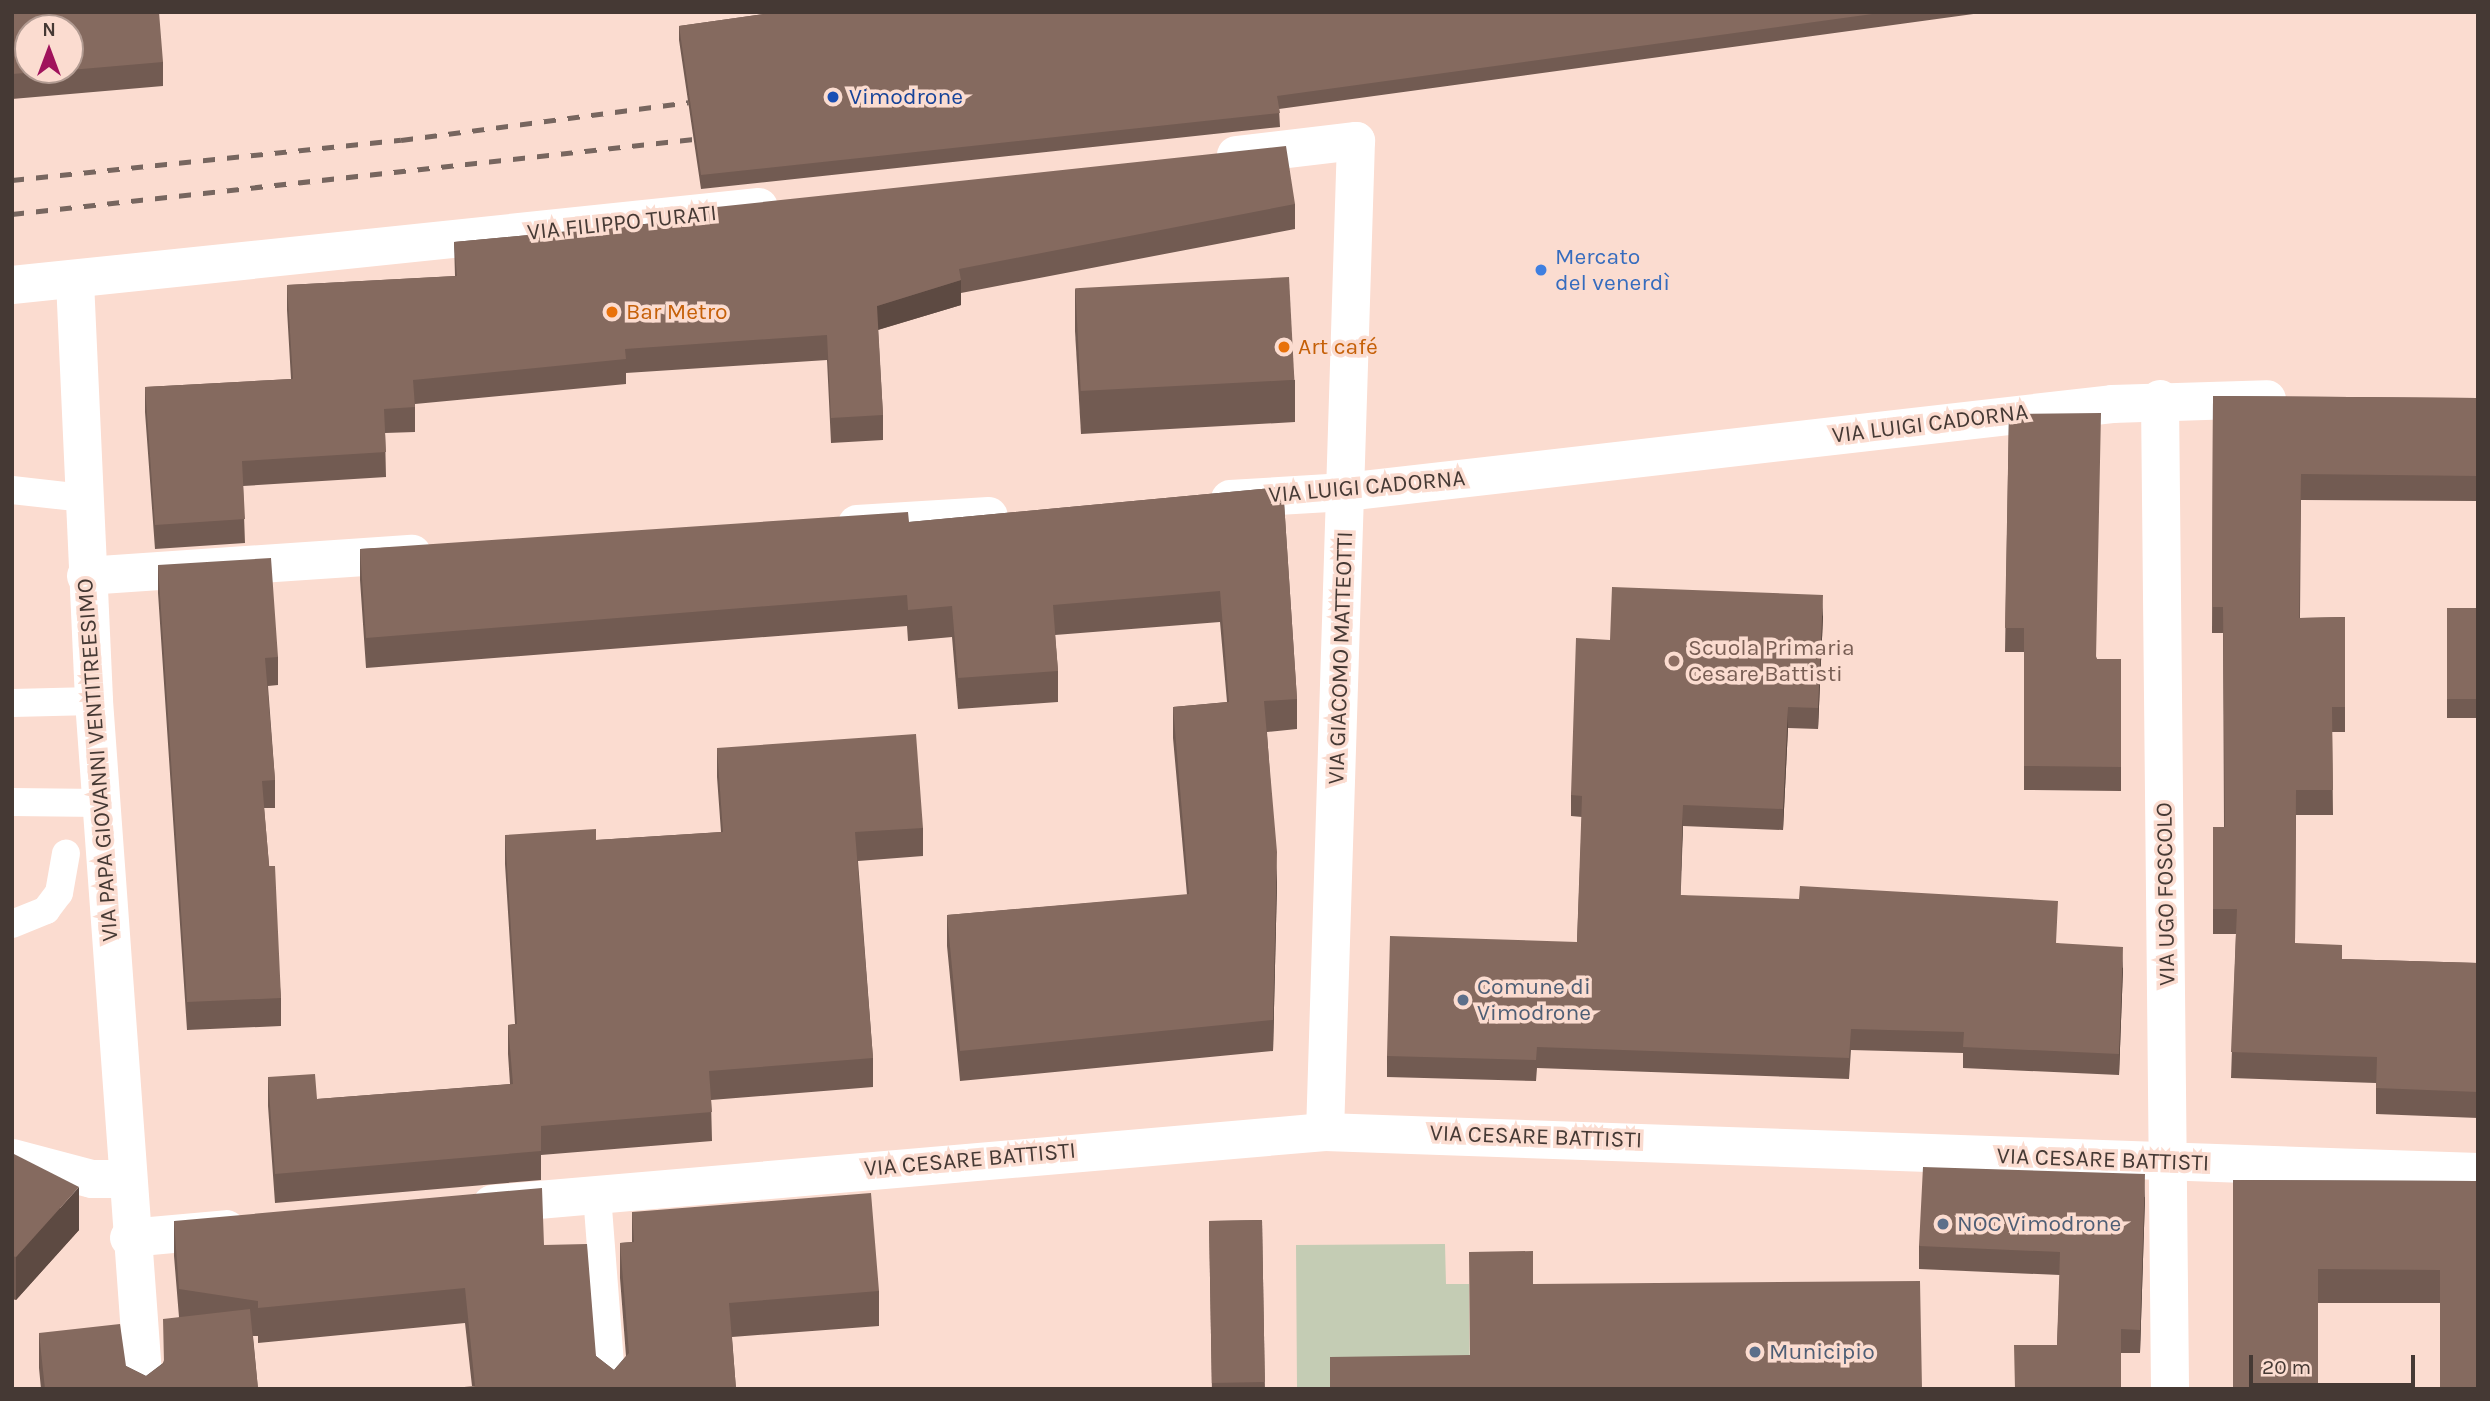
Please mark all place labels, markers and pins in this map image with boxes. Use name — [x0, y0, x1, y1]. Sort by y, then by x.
place label: Vimodrone — [849, 83, 963, 111]
marker: Vimodrone — [823, 87, 843, 107]
place label: Mercato del venerdì — [1555, 243, 1670, 297]
marker: Mercato del venerdì — [1533, 262, 1549, 278]
place label: Bar Metro — [626, 298, 728, 326]
marker: Bar Metro — [604, 304, 620, 320]
place label: Art café — [1298, 333, 1378, 361]
marker: Art café — [1276, 339, 1292, 355]
place label: Scuola Primaria Cesare Battisti — [1688, 634, 1855, 688]
marker: Scuola Primaria Cesare Battisti — [1666, 653, 1682, 669]
place label: Comune di Vimodrone — [1477, 973, 1591, 1027]
marker: Comune di Vimodrone — [1455, 992, 1471, 1008]
place label: NOC Vimodrone — [1957, 1210, 2121, 1238]
marker: NOC Vimodrone — [1935, 1216, 1951, 1232]
place label: Municipio — [1769, 1338, 1875, 1366]
marker: Municipio — [1747, 1344, 1763, 1360]

